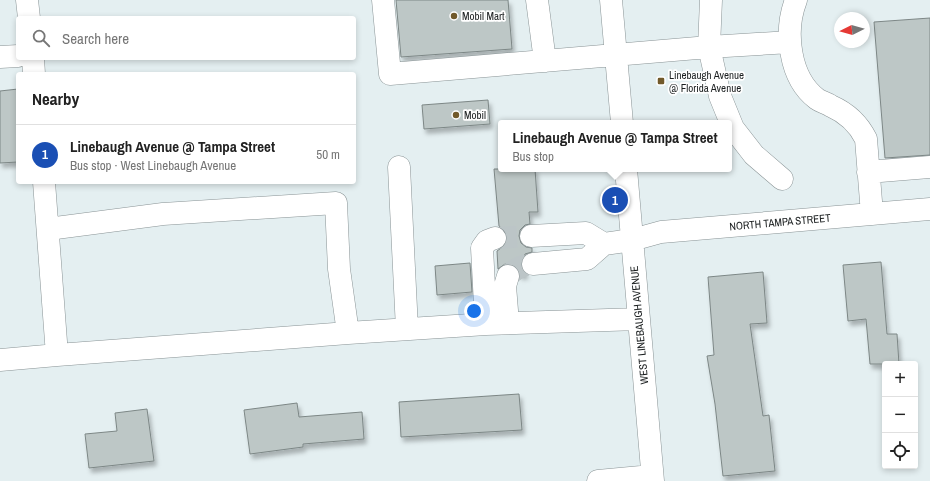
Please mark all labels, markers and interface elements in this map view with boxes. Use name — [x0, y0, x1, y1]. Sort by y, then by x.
place label: Mobil Mart — [462, 9, 505, 23]
marker: Mobil Mart — [449, 11, 459, 21]
north arrow — [834, 12, 870, 48]
search box — [16, 16, 356, 60]
icon: search — [30, 27, 52, 49]
text: Search here — [62, 28, 129, 49]
place label: Linebaugh Avenue @ Florida Avenue — [669, 68, 744, 95]
marker: Linebaugh Avenue @ Florida Avenue — [656, 76, 666, 86]
text: Nearby — [32, 87, 79, 110]
place label: Mobil — [464, 108, 486, 122]
marker: Mobil — [451, 110, 461, 120]
popup — [498, 120, 732, 172]
text: Linebaugh Avenue @ Tampa Street — [512, 127, 718, 148]
text: Linebaugh Avenue @ Tampa Street — [70, 136, 275, 157]
text: 1 — [42, 146, 48, 163]
text: 50 m — [316, 146, 340, 163]
text: Bus stop — [512, 148, 554, 165]
text: Bus stop · West Linebaugh Avenue — [70, 157, 236, 174]
pin: 1 — [602, 185, 628, 215]
street label: NORTH TAMPA STREET — [729, 211, 832, 233]
street label: WEST LINEBAUGH AVENUE — [627, 265, 651, 385]
your location — [464, 301, 484, 321]
map controls — [882, 361, 918, 469]
button: + — [882, 361, 918, 397]
button: − — [882, 397, 918, 433]
button: locate — [882, 433, 918, 469]

